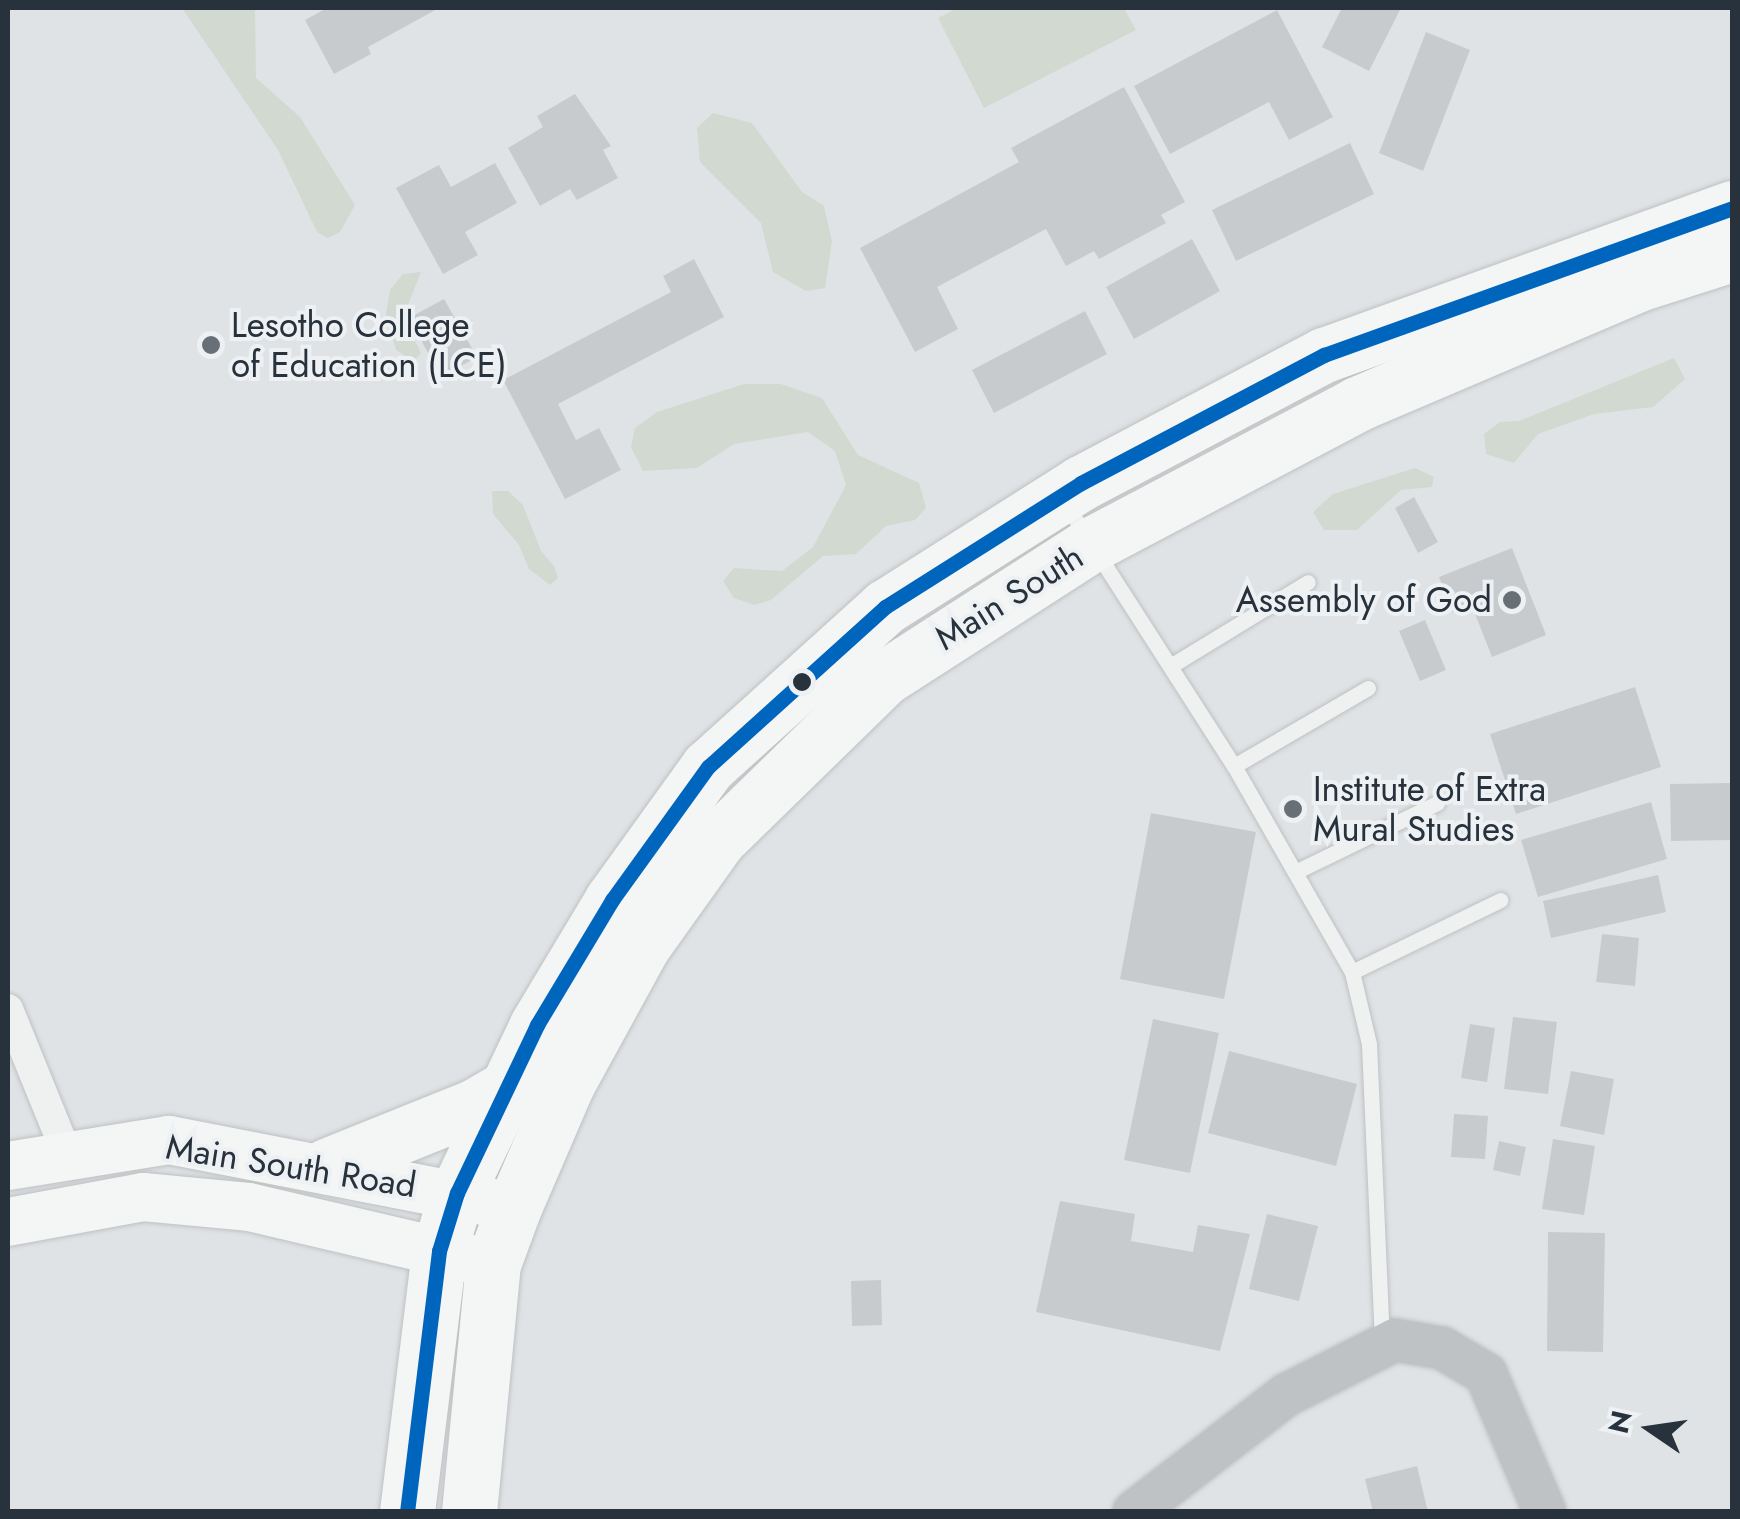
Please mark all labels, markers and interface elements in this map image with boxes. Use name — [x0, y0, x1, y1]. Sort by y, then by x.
place label: Lesotho College of Education (LCE) — [231, 304, 507, 386]
marker: Lesotho College of Education (LCE) — [200, 334, 222, 356]
street label: Main South — [927, 535, 1091, 659]
place label: Assembly of God — [1236, 579, 1492, 621]
marker: Assembly of God — [1501, 589, 1523, 611]
unlabelled marker — [792, 672, 812, 692]
place label: Institute of Extra Mural Studies — [1313, 768, 1546, 850]
marker: Institute of Extra Mural Studies — [1282, 798, 1304, 820]
street label: Main South Road — [163, 1126, 419, 1206]
north arrow — [1600, 1379, 1700, 1479]
text: N — [1598, 1407, 1643, 1438]

